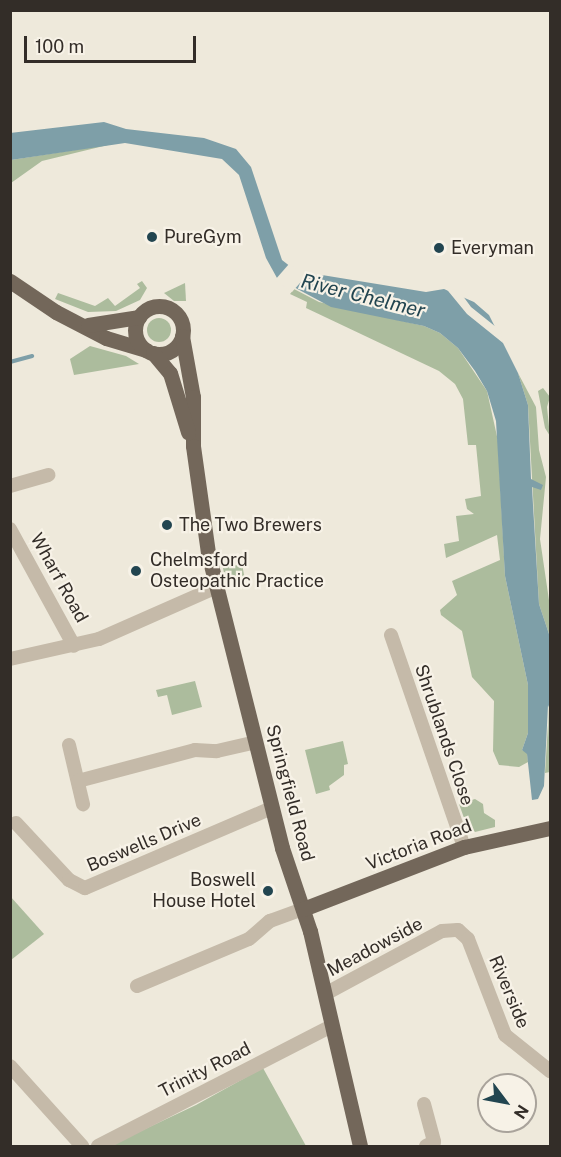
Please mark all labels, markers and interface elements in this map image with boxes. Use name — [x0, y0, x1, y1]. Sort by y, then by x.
scale bar — [27, 24, 200, 62]
text: 100 m — [35, 36, 84, 57]
place label: PureGym — [164, 226, 241, 248]
marker: PureGym — [145, 230, 159, 244]
place label: Everyman — [451, 237, 534, 259]
marker: Everyman — [432, 241, 446, 255]
water label: River Chelmer — [299, 269, 427, 323]
place label: The Two Brewers — [179, 514, 322, 536]
marker: The Two Brewers — [160, 518, 174, 532]
street label: Wharf Road — [26, 530, 92, 626]
place label: Chelmsford Osteopathic Practice — [150, 550, 324, 592]
marker: Chelmsford Osteopathic Practice — [127, 562, 145, 580]
street label: Shrublands Close — [410, 662, 478, 808]
street label: Springfield Road — [261, 722, 319, 864]
street label: Boswells Drive — [83, 809, 205, 877]
street label: Victoria Road — [363, 815, 475, 875]
place label: Boswell House Hotel — [152, 870, 256, 912]
marker: Boswell House Hotel — [261, 884, 275, 898]
street label: Meadowside — [324, 913, 426, 981]
street label: Riverside — [484, 952, 534, 1032]
street label: Trinity Road — [155, 1038, 255, 1102]
north arrow — [477, 1073, 537, 1133]
text: N — [510, 1101, 532, 1122]

